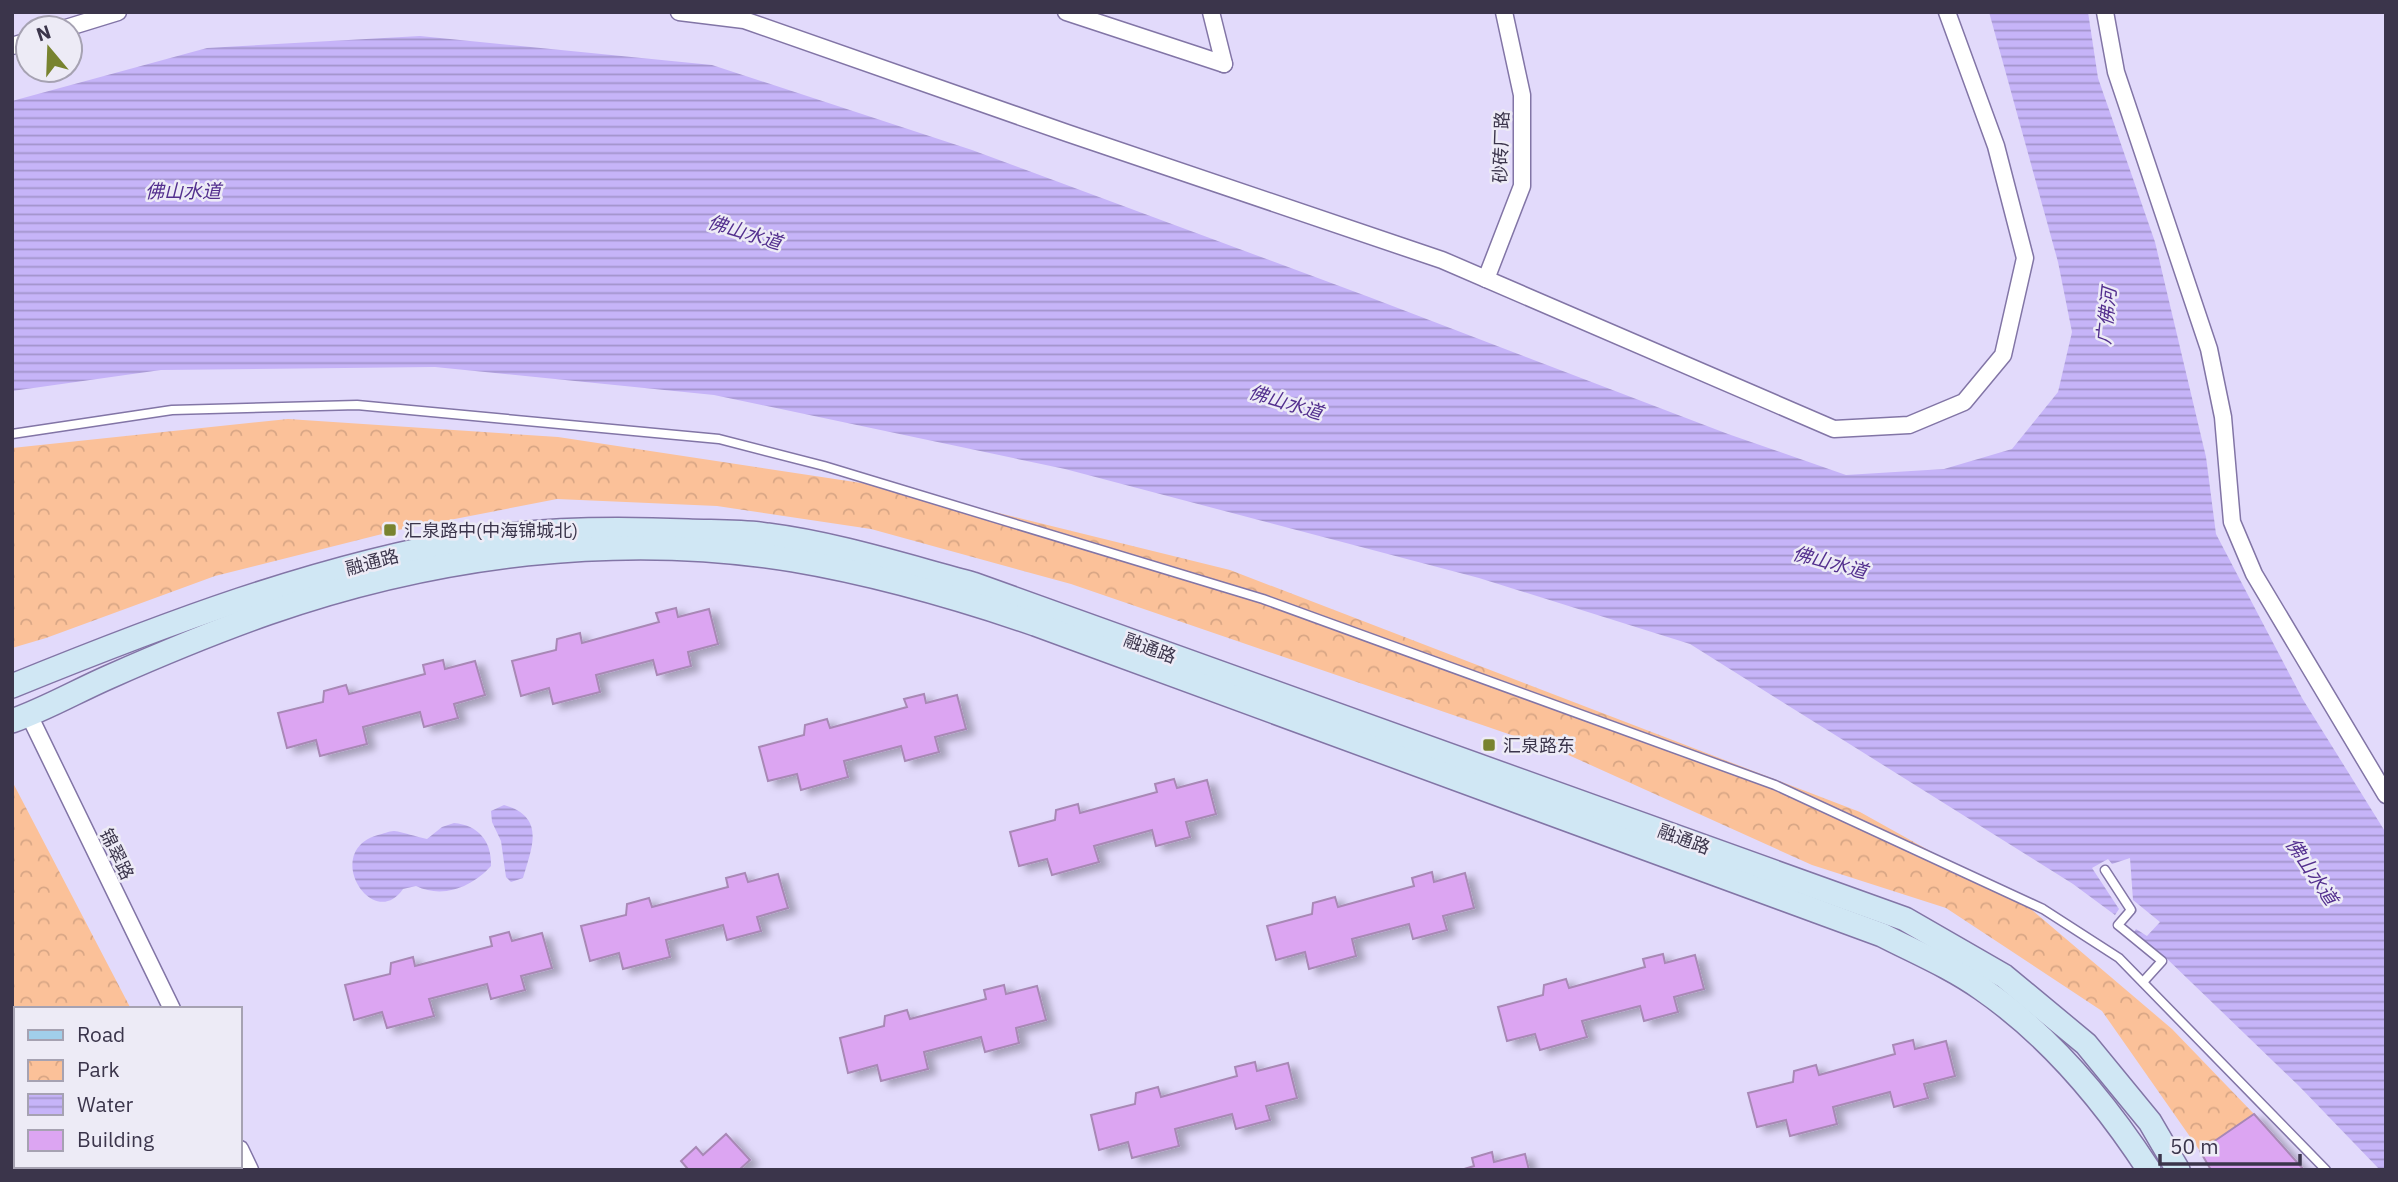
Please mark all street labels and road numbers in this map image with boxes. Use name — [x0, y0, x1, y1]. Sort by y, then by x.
street label: 砂砖厂路 — [1488, 111, 1514, 183]
street label: 融通路 — [343, 544, 401, 580]
street label: 融通路 — [1121, 628, 1179, 668]
street label: 融通路 — [1655, 819, 1713, 859]
street label: 锦翠路 — [95, 825, 139, 883]

